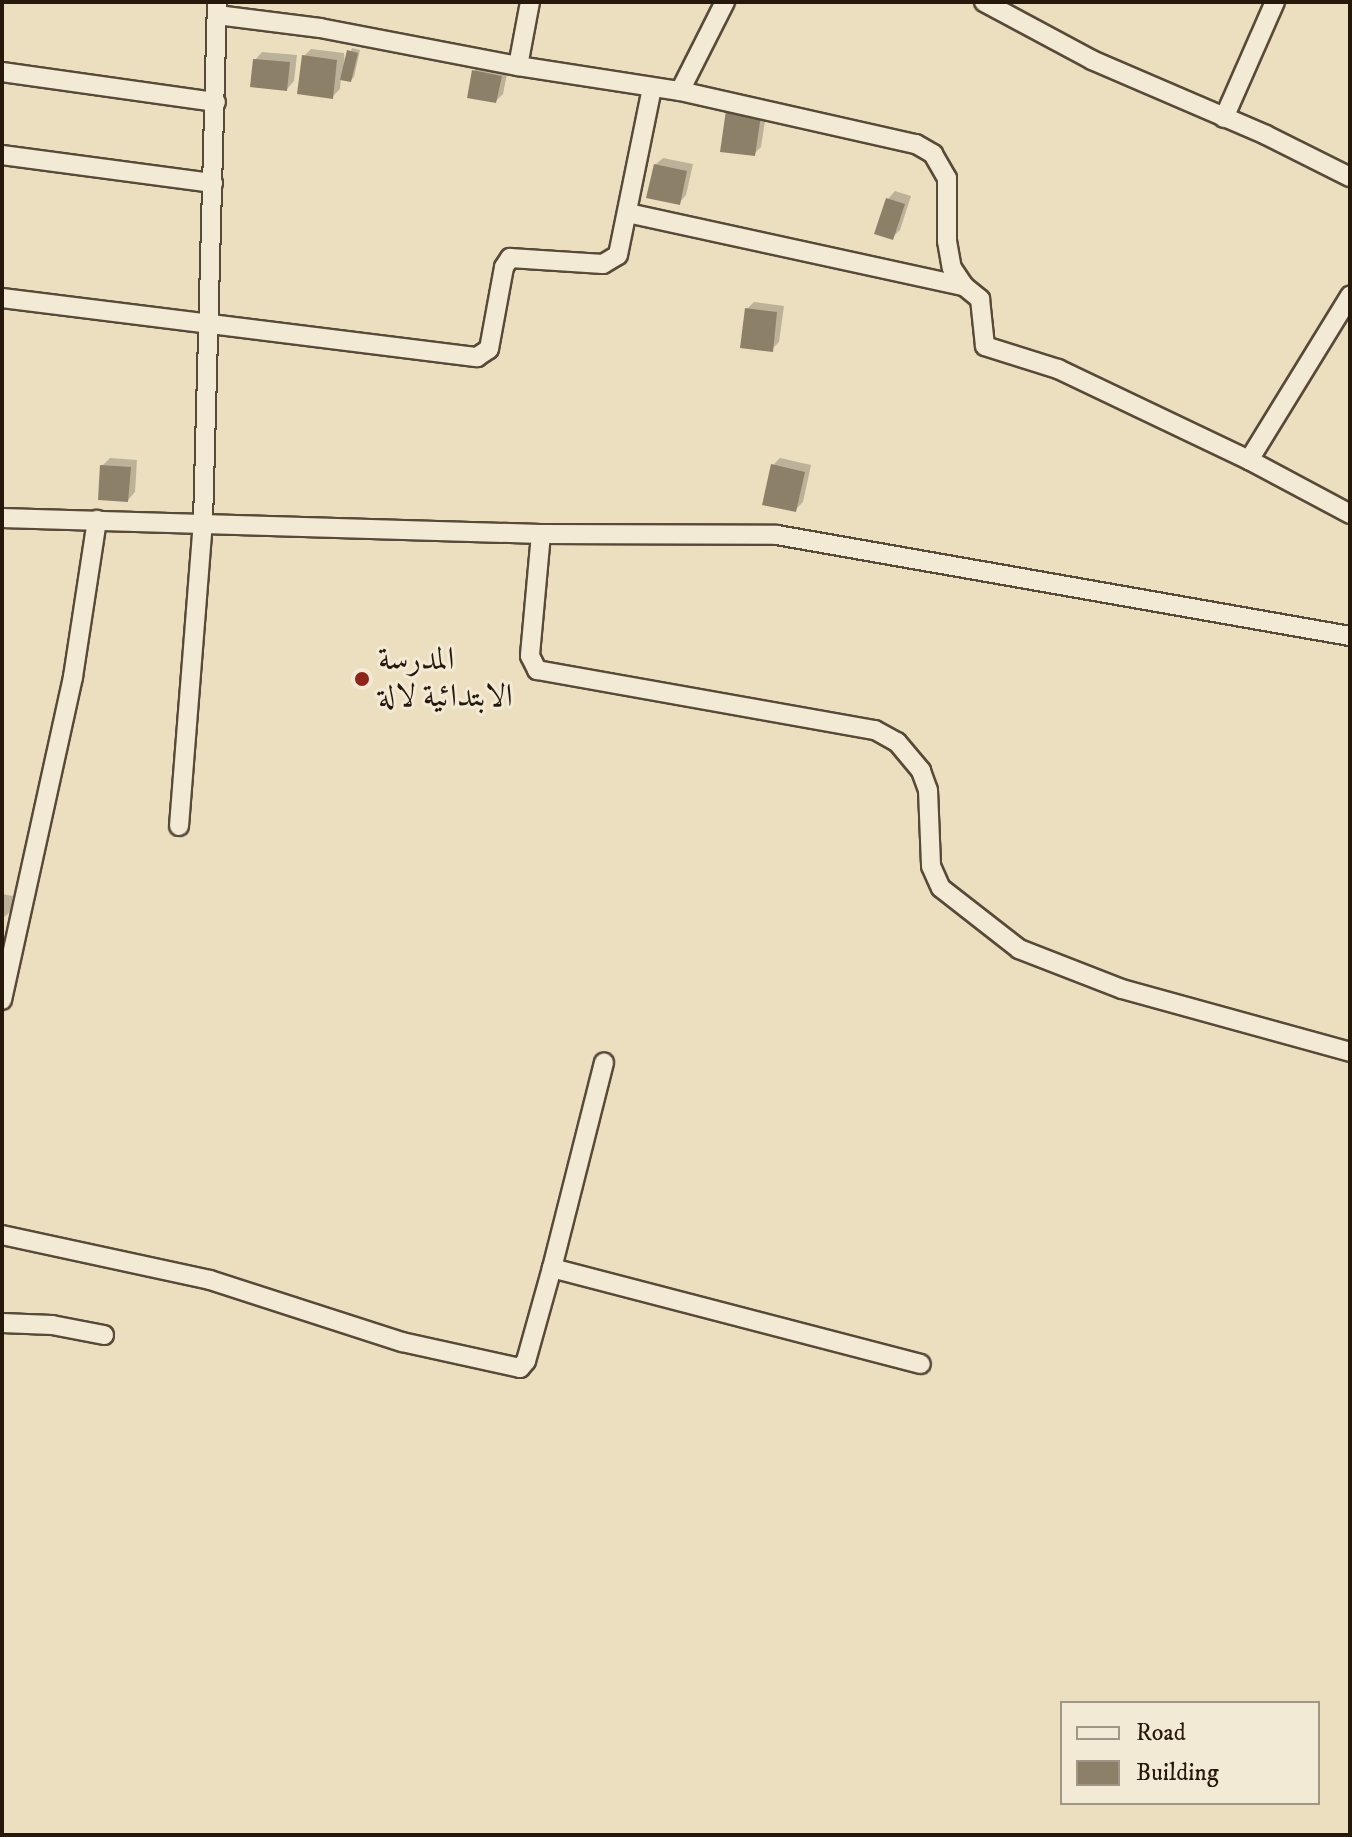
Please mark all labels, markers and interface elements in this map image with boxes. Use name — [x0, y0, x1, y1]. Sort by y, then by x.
place label: المدرسة الابتدائية لالة — [378, 642, 513, 717]
marker: المدرسة الابتدائية لالة — [353, 670, 371, 688]
legend — [1060, 1701, 1320, 1805]
text: Road — [1136, 1718, 1186, 1748]
text: Building — [1136, 1758, 1219, 1788]

